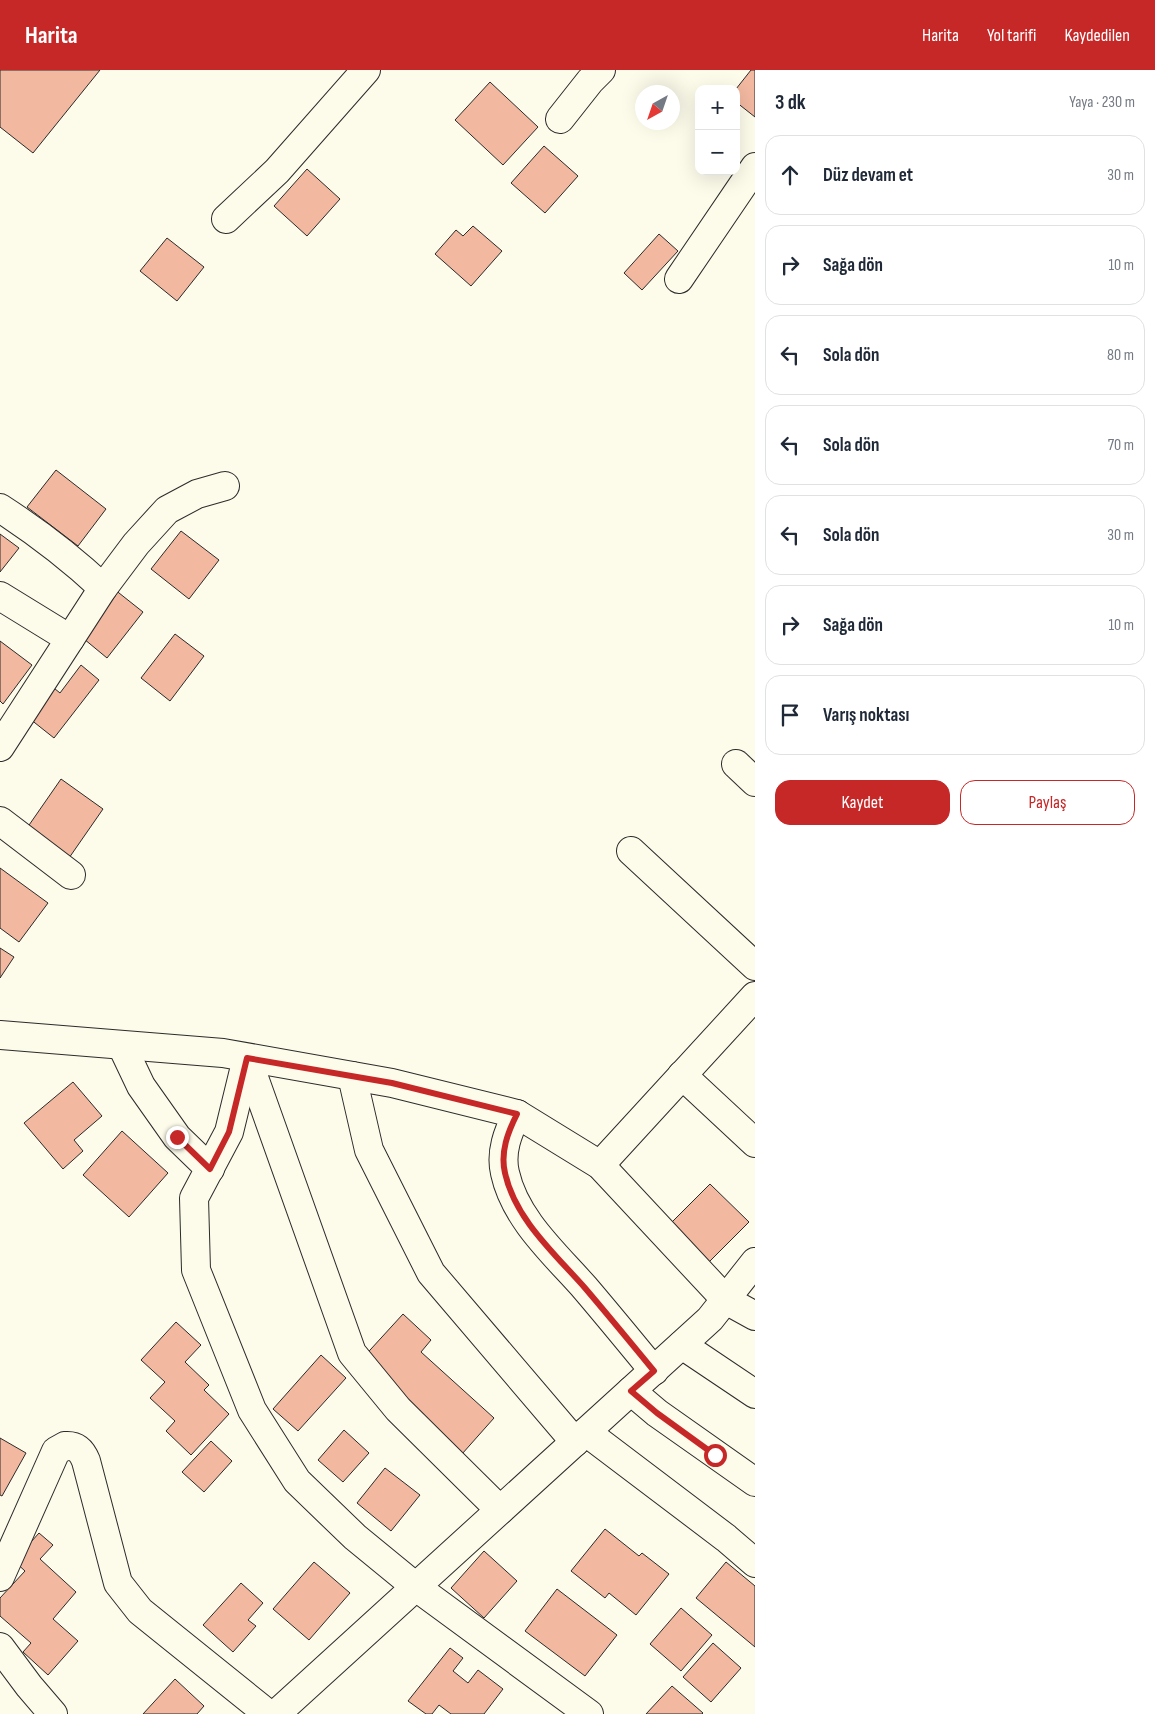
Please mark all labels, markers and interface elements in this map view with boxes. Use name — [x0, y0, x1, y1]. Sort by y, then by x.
text: Harita — [25, 21, 78, 50]
text: Harita — [922, 25, 959, 46]
text: Yol tarifi — [987, 25, 1036, 46]
text: Kaydedilen — [1064, 25, 1130, 46]
north arrow — [635, 85, 680, 130]
map controls — [695, 85, 740, 175]
button: + — [695, 85, 740, 130]
text: 3 dk — [775, 90, 806, 115]
text: Yaya · 230 m — [1069, 93, 1135, 112]
button: − — [695, 130, 740, 175]
icon: ahead — [776, 161, 804, 189]
text: Düz devam et — [823, 164, 913, 187]
text: 30 m — [1107, 166, 1134, 185]
icon: right — [776, 251, 804, 279]
text: Sağa dön — [823, 254, 883, 277]
text: 10 m — [1108, 256, 1134, 275]
icon: left — [776, 341, 804, 369]
text: Sola dön — [823, 344, 879, 367]
text: 80 m — [1107, 346, 1134, 365]
icon: left — [776, 431, 804, 459]
text: Sola dön — [823, 434, 879, 457]
text: 70 m — [1108, 436, 1134, 455]
icon: left — [776, 521, 804, 549]
text: Sola dön — [823, 524, 879, 547]
text: 30 m — [1107, 526, 1134, 545]
icon: right — [776, 611, 804, 639]
text: Sağa dön — [823, 614, 883, 637]
text: 10 m — [1108, 616, 1134, 635]
icon: arrive — [776, 701, 804, 729]
text: Varış noktası — [823, 704, 909, 727]
button: Kaydet — [775, 780, 950, 825]
button: Paylaş — [960, 780, 1135, 825]
route end — [166, 1126, 189, 1149]
route start — [704, 1444, 727, 1467]

